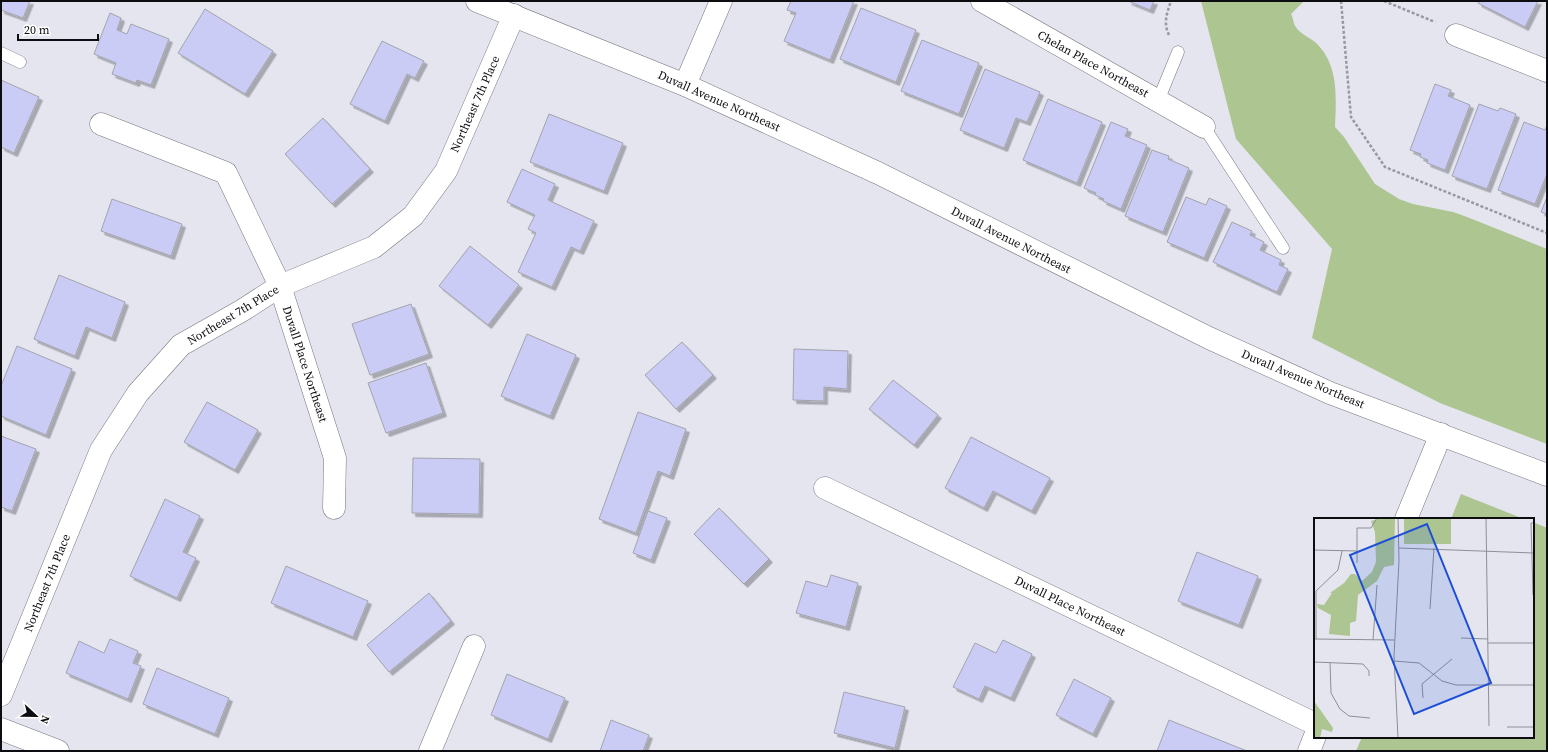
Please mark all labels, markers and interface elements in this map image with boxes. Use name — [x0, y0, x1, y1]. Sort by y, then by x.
scale bar — [18, 16, 98, 42]
text: 20 m — [24, 22, 50, 38]
street label: Chelan Place Northeast — [1035, 27, 1151, 101]
street label: Northeast 7th Place — [446, 53, 504, 155]
street label: Duvall Avenue Northeast — [655, 67, 783, 135]
street label: Duvall Avenue Northeast — [948, 203, 1074, 277]
street label: Northeast 7th Place — [184, 281, 282, 349]
street label: Duvall Place Northeast — [279, 304, 331, 424]
street label: Duvall Avenue Northeast — [1239, 346, 1367, 412]
inset map — [1314, 518, 1534, 738]
street label: Northeast 7th Place — [20, 532, 74, 634]
street label: Duvall Place Northeast — [1012, 572, 1128, 640]
north arrow — [16, 696, 56, 736]
text: N — [36, 713, 53, 726]

